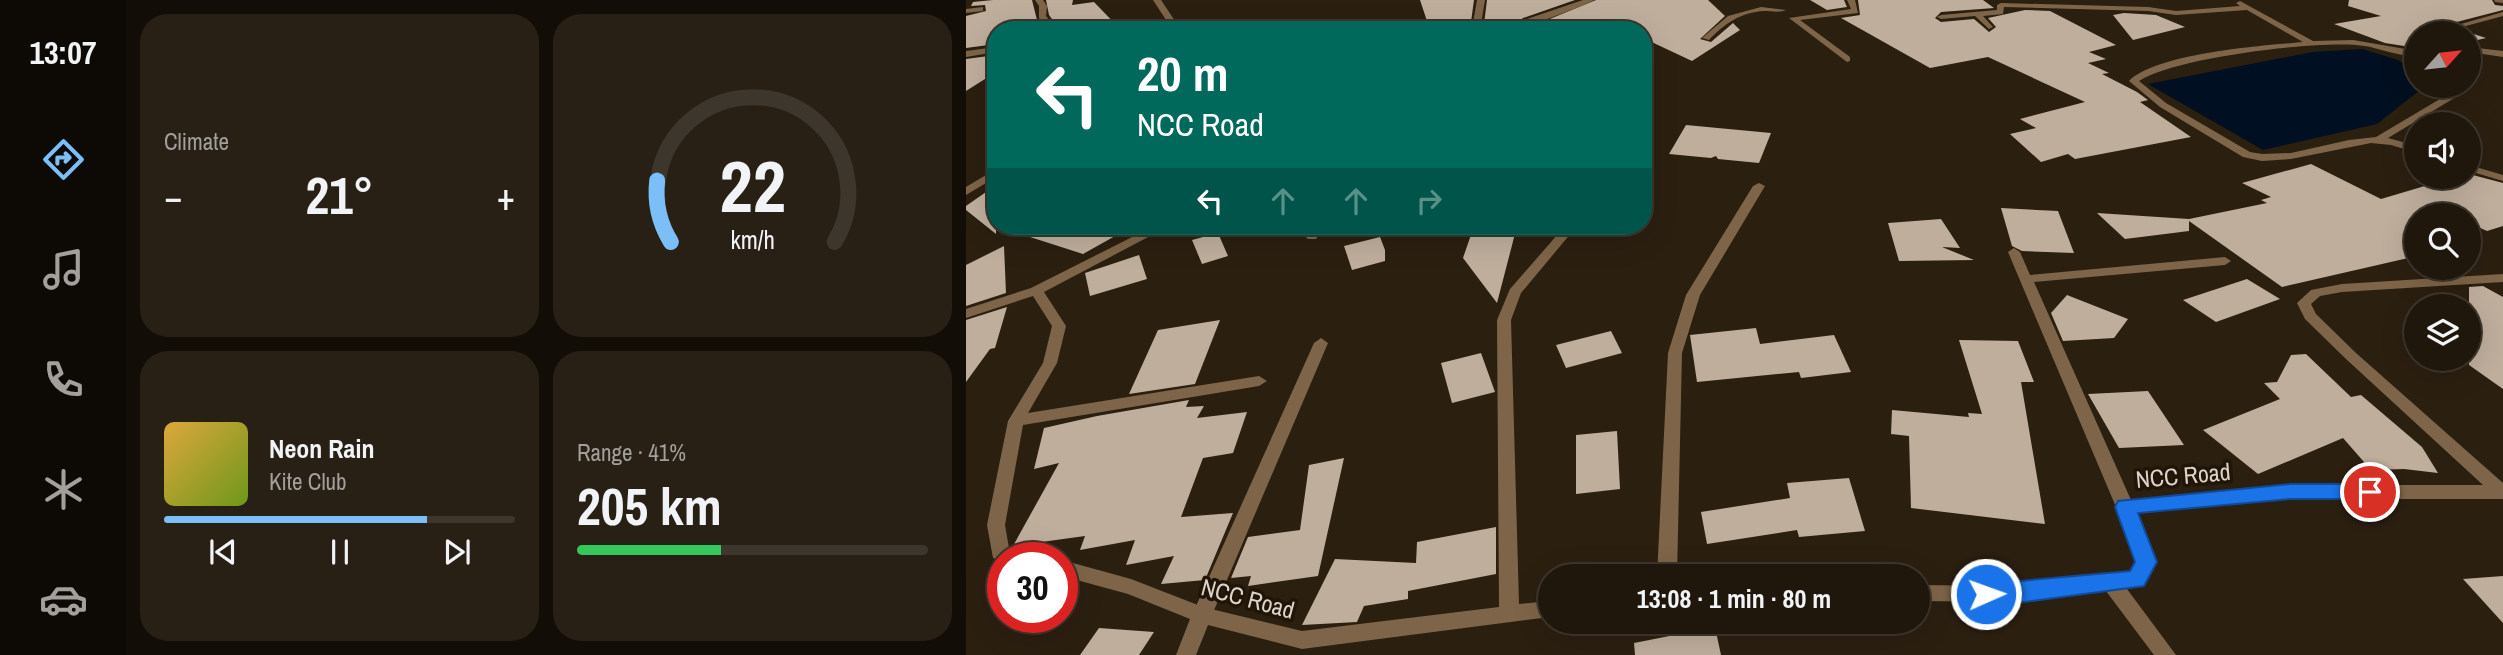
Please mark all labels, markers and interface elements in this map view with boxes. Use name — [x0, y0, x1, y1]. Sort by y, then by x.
north arrow — [2404, 21, 2482, 98]
map controls — [2404, 21, 2481, 371]
text: 13:07 — [29, 31, 97, 74]
text: 20 m — [1137, 40, 1229, 106]
icon: left — [1022, 49, 1113, 140]
text: NCC Road — [1137, 103, 1264, 146]
button: sound — [2404, 112, 2481, 189]
text: Climate — [164, 126, 229, 157]
icon: directions — [39, 135, 88, 184]
text: 22 — [719, 137, 786, 235]
text: 21° — [305, 160, 374, 230]
text: − — [164, 171, 182, 222]
text: + — [497, 171, 515, 222]
icon: left — [1191, 182, 1229, 220]
icon: ahead — [1264, 182, 1302, 220]
icon: ahead — [1337, 182, 1375, 220]
icon: right — [1410, 182, 1448, 220]
button: search — [2404, 203, 2481, 280]
text: km/h — [730, 222, 775, 256]
icon: music — [39, 245, 88, 294]
button: layers — [2404, 294, 2481, 371]
icon: phone — [39, 355, 88, 404]
text: Neon Rain — [269, 431, 374, 466]
text: Range · 41% — [577, 437, 686, 468]
street label: NCC Road — [2134, 455, 2232, 495]
pin — [2340, 462, 2400, 522]
icon: climate — [39, 465, 88, 514]
text: Kite Club — [269, 466, 347, 497]
text: 205 km — [577, 471, 722, 541]
icon: arrive — [2351, 473, 2389, 511]
icon: previous — [204, 533, 242, 571]
icon: pause — [321, 533, 359, 571]
icon: next — [438, 533, 476, 571]
speed limit sign: 30 — [987, 542, 1078, 633]
position arrow — [1949, 557, 2023, 631]
street label: NCC Road — [1198, 570, 1298, 626]
icon: car — [39, 575, 88, 624]
text: 13:08 · 1 min · 80 m — [1637, 581, 1831, 616]

